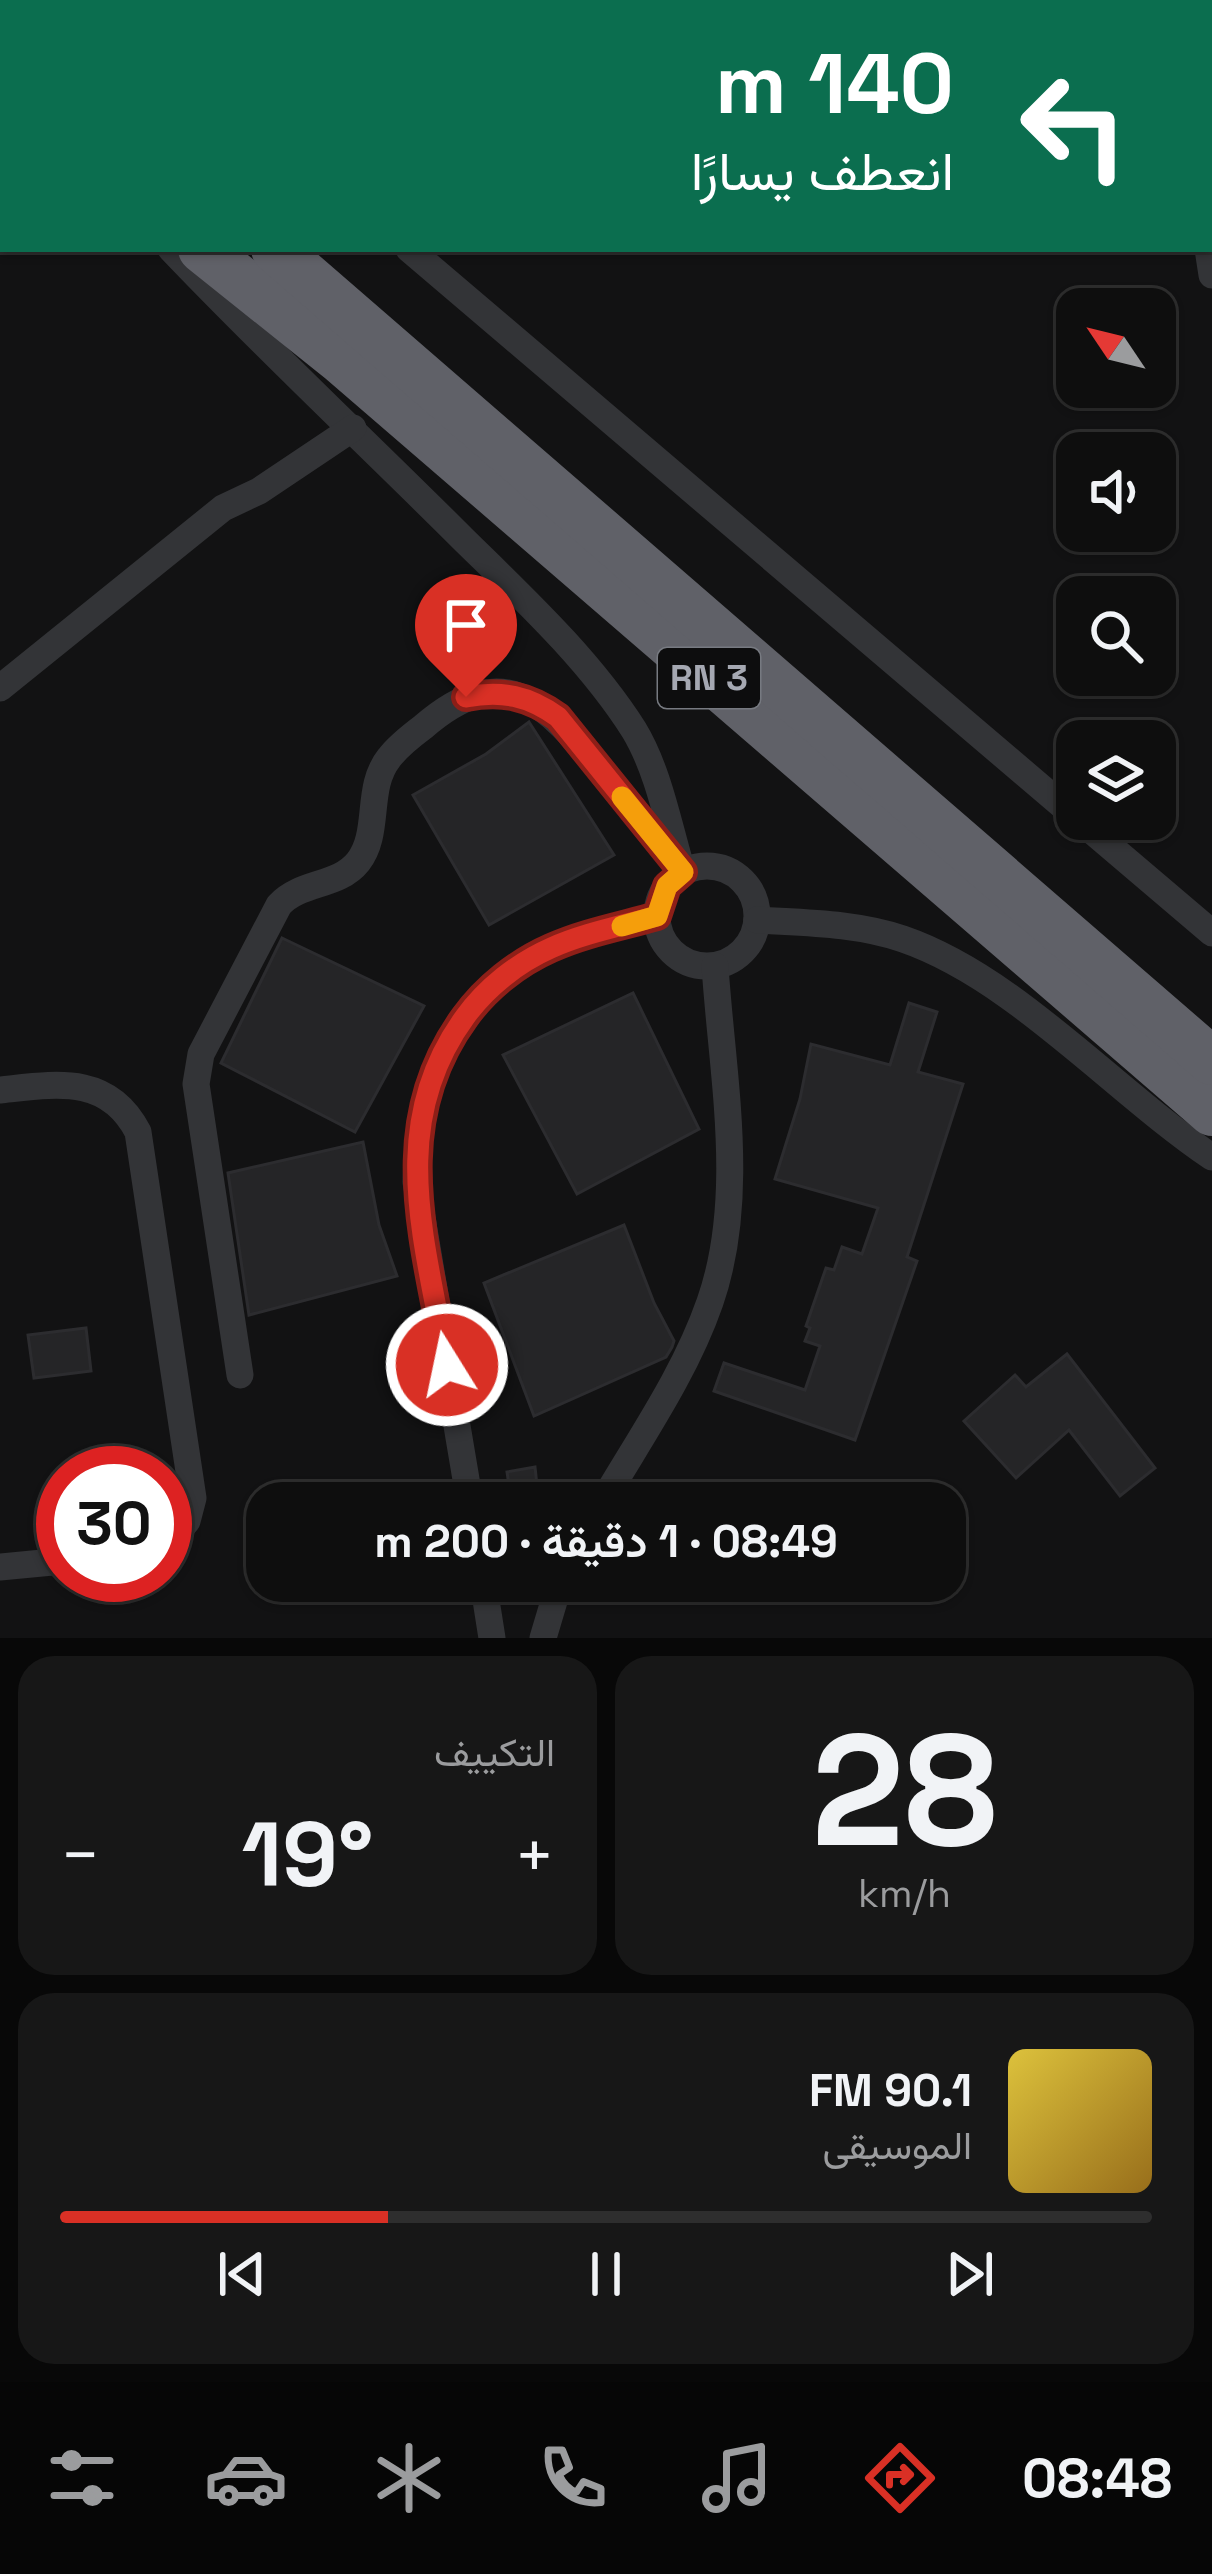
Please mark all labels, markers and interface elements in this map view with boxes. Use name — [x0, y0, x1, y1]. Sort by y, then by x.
text: 140 m — [715, 30, 954, 138]
icon: left — [996, 48, 1152, 204]
text: انعطف يسارًا — [691, 137, 954, 206]
north arrow — [1056, 288, 1176, 408]
map controls — [1056, 288, 1176, 840]
button: sound — [1056, 432, 1176, 552]
pin — [415, 574, 517, 697]
button: search — [1056, 576, 1176, 696]
icon: arrive — [433, 592, 499, 658]
road number: RN 3 — [658, 648, 760, 708]
button: layers — [1056, 720, 1176, 840]
position arrow — [384, 1302, 510, 1428]
speed limit sign: 30 — [36, 1446, 192, 1602]
text: 08:49 · 1 دقيقة · 200 m — [374, 1513, 838, 1570]
text: 28 — [811, 1691, 998, 1891]
text: التكييف — [434, 1728, 555, 1777]
text: 19° — [242, 1797, 373, 1912]
text: − — [60, 1813, 101, 1897]
text: + — [514, 1813, 555, 1897]
text: km/h — [858, 1869, 951, 1918]
text: 90.1 FM — [809, 2062, 972, 2119]
text: الموسيقى — [822, 2121, 972, 2170]
icon: previous — [209, 2241, 275, 2307]
icon: pause — [573, 2241, 639, 2307]
icon: next — [937, 2241, 1003, 2307]
icon: filters — [40, 2436, 124, 2520]
icon: car — [204, 2436, 288, 2520]
icon: climate — [367, 2436, 451, 2520]
icon: phone — [531, 2436, 615, 2520]
icon: music — [695, 2436, 779, 2520]
icon: directions — [858, 2436, 942, 2520]
text: 08:48 — [1022, 2444, 1172, 2513]

